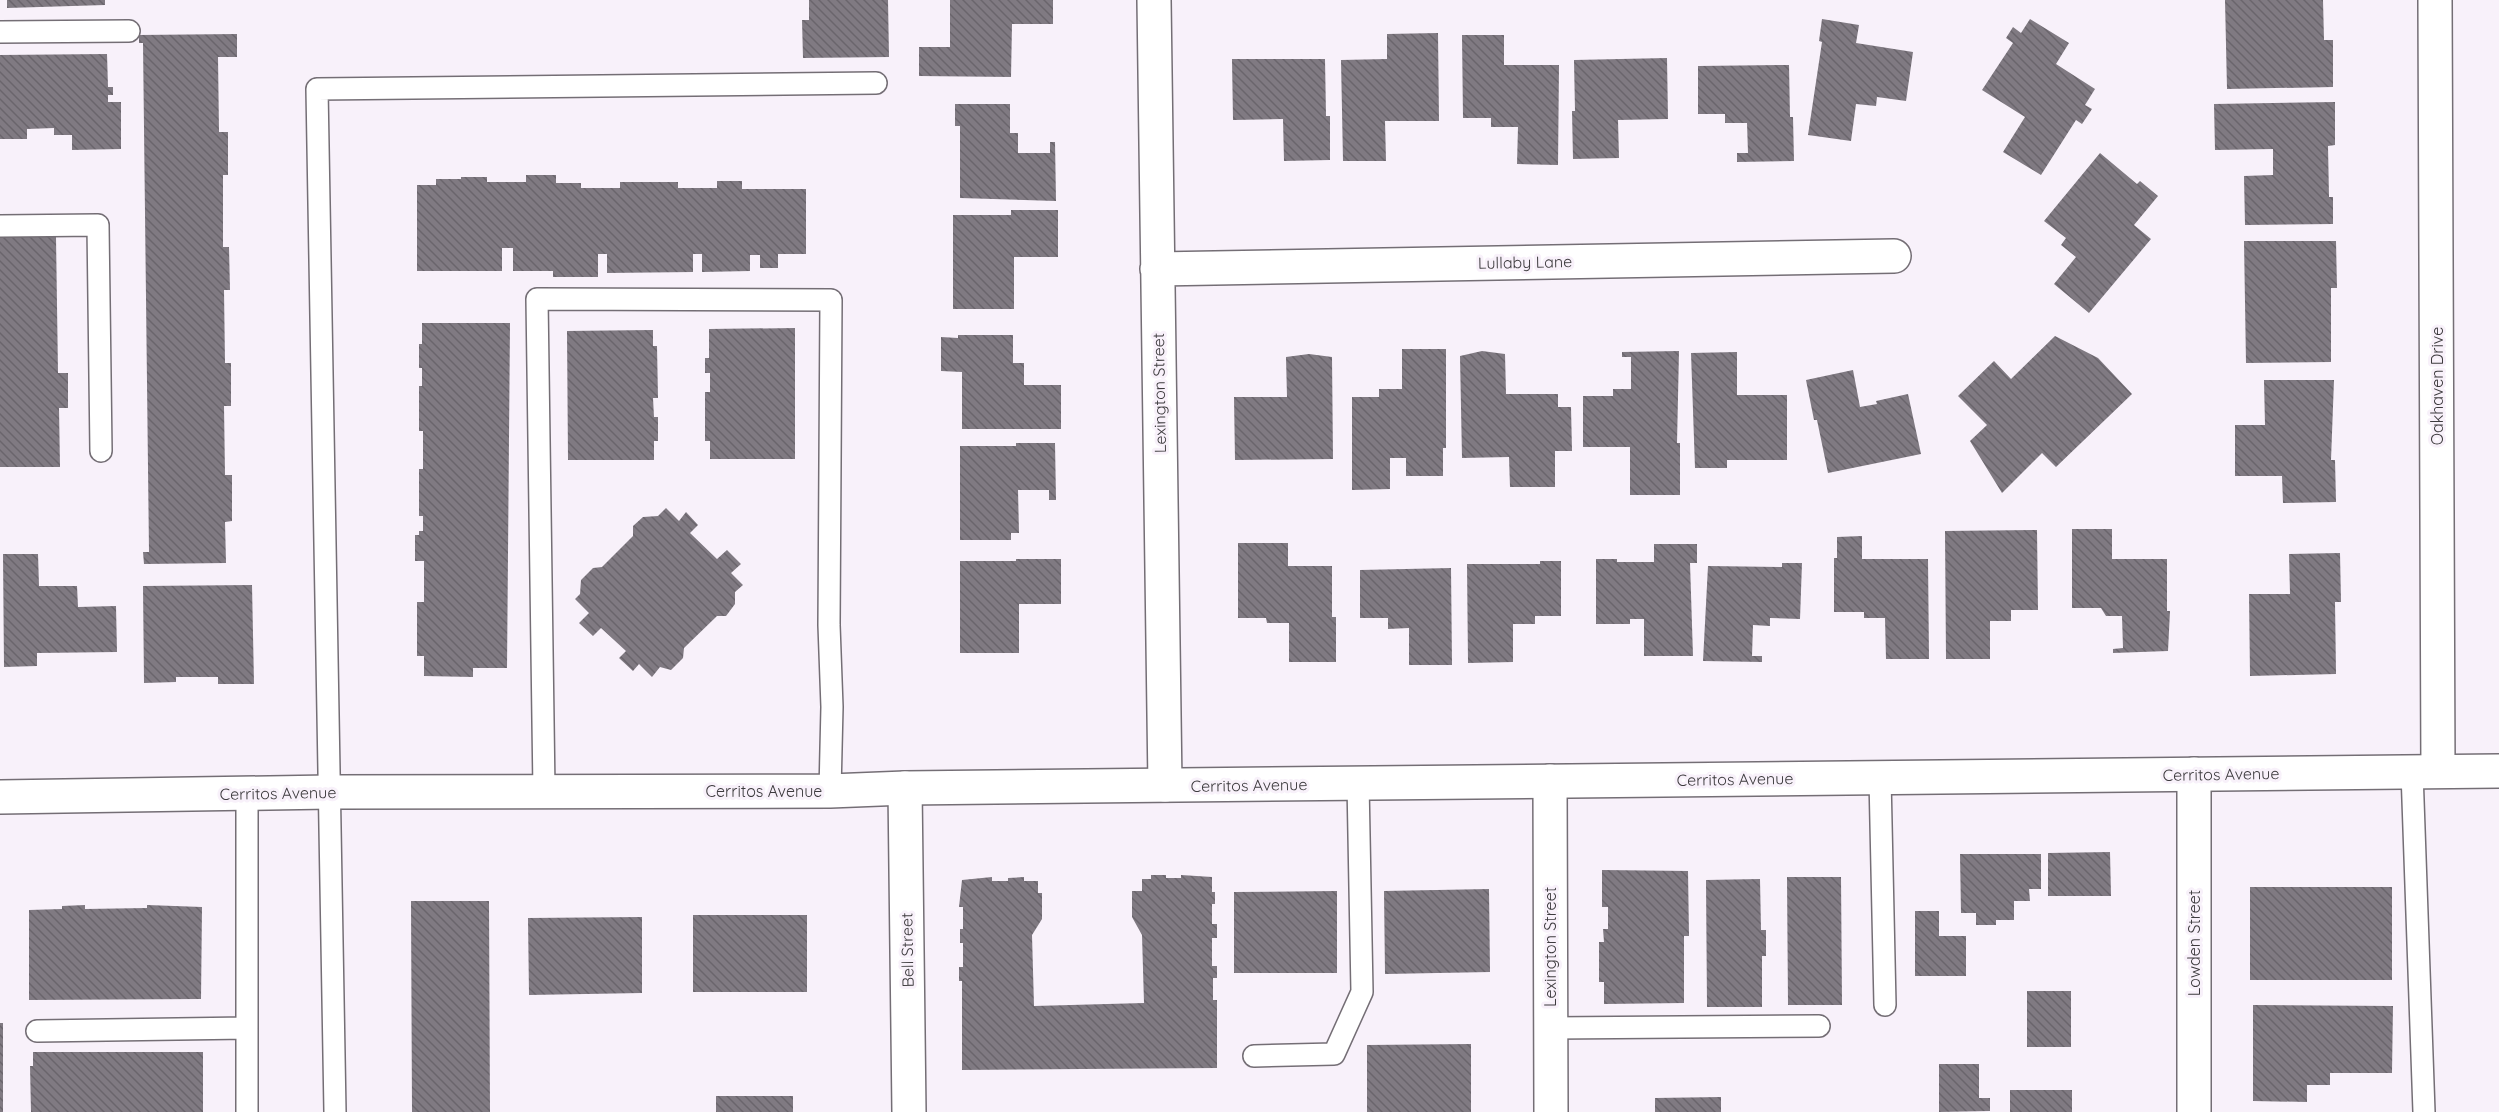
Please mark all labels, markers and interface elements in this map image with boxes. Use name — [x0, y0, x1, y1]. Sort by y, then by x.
street label: Lullaby Lane — [1478, 251, 1572, 273]
street label: Oakhaven Drive — [2427, 327, 2447, 445]
street label: Lexington Street — [1148, 333, 1170, 453]
street label: Cerritos Avenue — [2162, 763, 2280, 785]
street label: Cerritos Avenue — [1676, 768, 1794, 790]
street label: Cerritos Avenue — [1190, 774, 1308, 796]
street label: Cerritos Avenue — [706, 781, 822, 801]
street label: Cerritos Avenue — [219, 782, 337, 804]
street label: Lexington Street — [1540, 887, 1560, 1007]
street label: Lowden Street — [2184, 890, 2204, 996]
street label: Bell Street — [896, 912, 918, 988]

